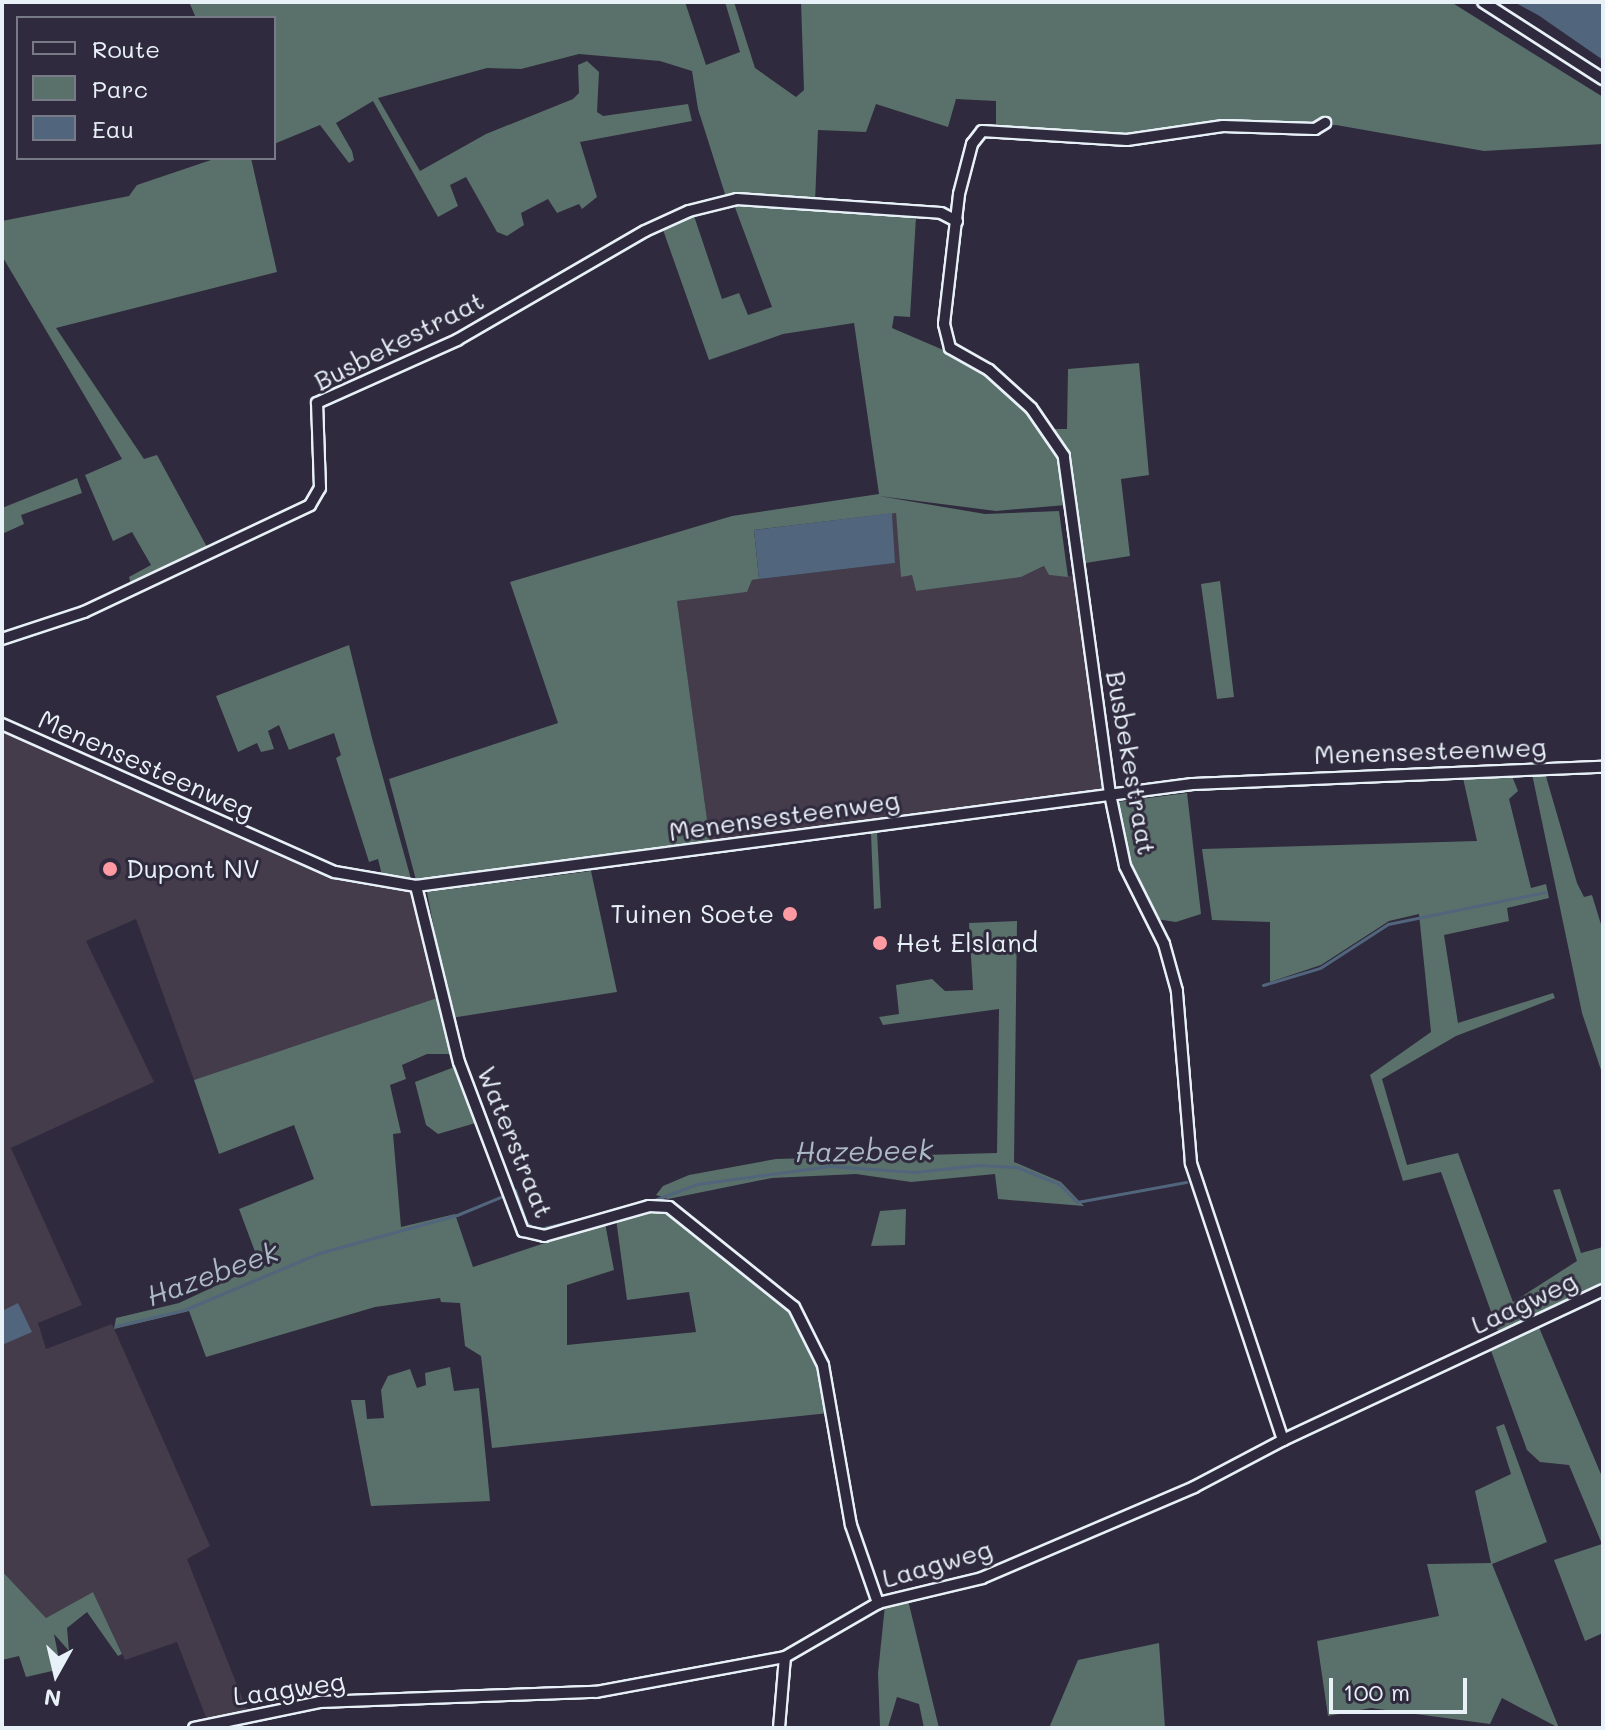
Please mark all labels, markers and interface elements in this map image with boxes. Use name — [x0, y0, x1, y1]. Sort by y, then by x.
legend — [16, 16, 276, 160]
text: Route — [92, 33, 160, 64]
text: Parc — [92, 73, 148, 104]
text: Eau — [92, 113, 134, 144]
street label: Busbekestraat — [309, 285, 489, 397]
street label: Busbekestraat — [1099, 668, 1163, 858]
street label: Menensesteenweg — [33, 703, 259, 827]
street label: Menensesteenweg — [1313, 731, 1547, 771]
street label: Menensesteenweg — [667, 784, 901, 848]
place label: Dupont NV — [126, 853, 260, 885]
marker: Dupont NV — [101, 860, 119, 878]
place label: Tuinen Soete — [610, 898, 774, 930]
marker: Tuinen Soete — [781, 905, 799, 923]
place label: Het Elsland — [896, 927, 1038, 959]
marker: Het Elsland — [871, 934, 889, 952]
street label: Waterstraat — [470, 1062, 560, 1222]
water label: Hazebeek — [795, 1132, 933, 1168]
water label: Hazebeek — [142, 1234, 282, 1312]
street label: Laagweg — [1466, 1265, 1582, 1341]
street label: Laagweg — [879, 1533, 995, 1595]
north arrow — [16, 1634, 96, 1714]
scale bar — [1333, 1662, 1471, 1712]
street label: Laagweg — [231, 1666, 347, 1712]
text: 100 m — [1343, 1676, 1410, 1707]
text: N — [42, 1683, 63, 1714]

